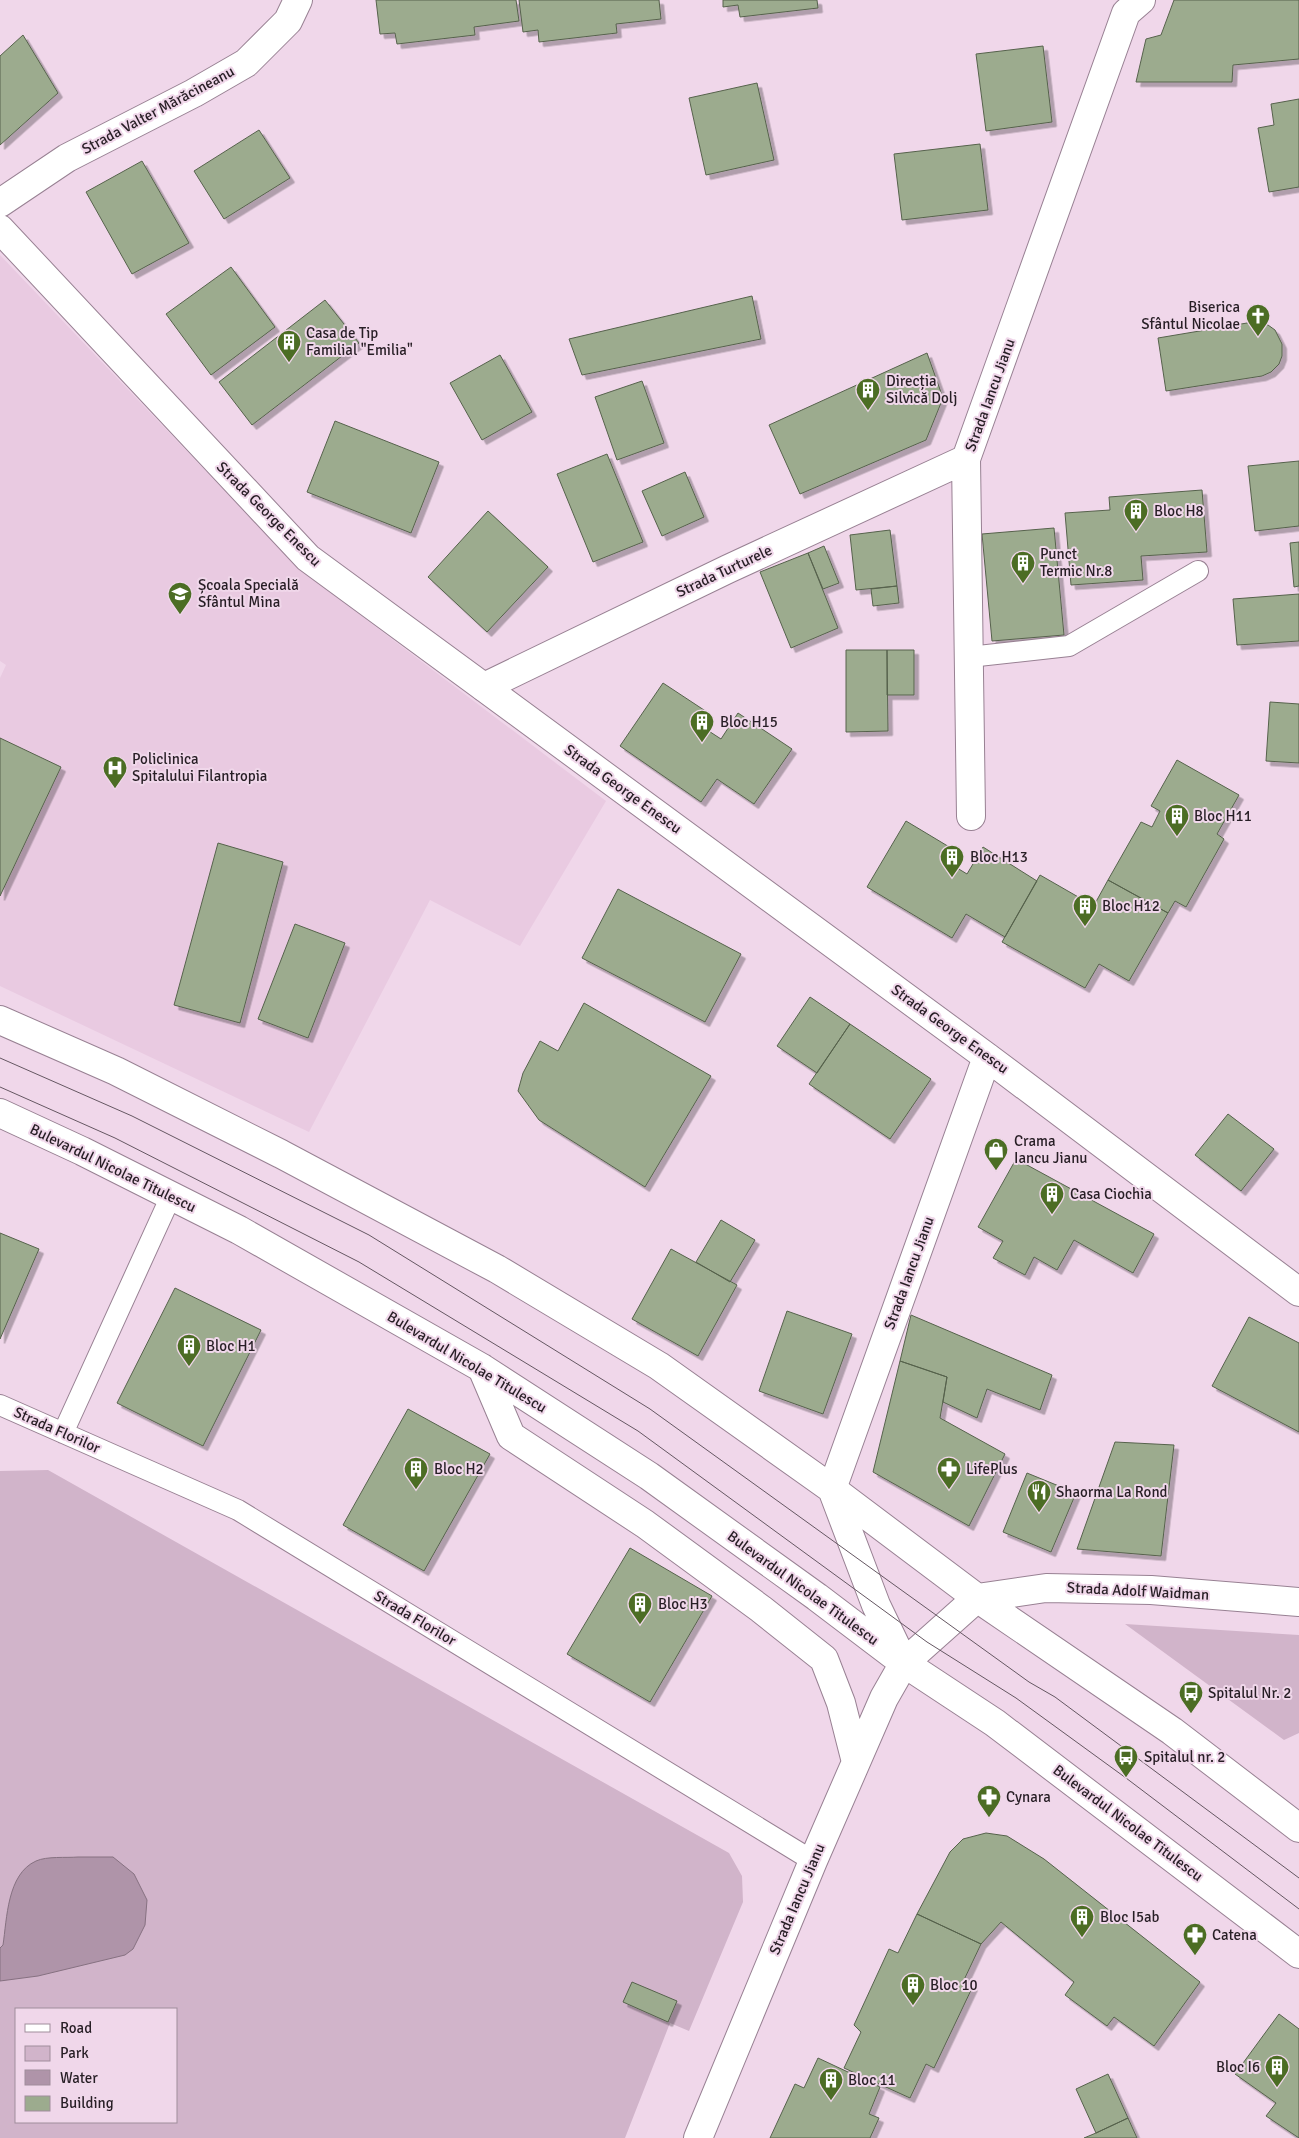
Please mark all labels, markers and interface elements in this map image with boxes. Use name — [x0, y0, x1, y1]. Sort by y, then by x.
street label: Strada Valter Mărăcineanu — [79, 62, 237, 158]
place label: Biserica Sfântul Nicolae — [1141, 298, 1240, 333]
church icon: Biserica Sfântul Nicolae — [1245, 303, 1271, 337]
place label: Casa de Tip Familial "Emilia" — [306, 324, 413, 359]
building icon: Casa de Tip Familial "Emilia" — [276, 329, 302, 363]
street label: Strada Iancu Jianu — [961, 336, 1019, 454]
place label: Direcția Silvică Dolj — [886, 372, 957, 407]
building icon: Direcția Silvică Dolj — [855, 377, 881, 411]
street label: Strada George Enescu — [213, 458, 325, 570]
building icon: Bloc H8 — [1123, 498, 1149, 532]
place label: Bloc H8 — [1154, 502, 1204, 520]
street label: Strada Turturele — [673, 541, 775, 601]
place label: Punct Termic Nr.8 — [1040, 545, 1112, 580]
building icon: Punct Termic Nr.8 — [1010, 550, 1036, 584]
place label: Școala Specială Sfântul Mina — [198, 576, 299, 611]
school or university icon: Școala Specială Sfântul Mina — [167, 581, 193, 615]
building icon: Bloc H15 — [689, 709, 715, 743]
place label: Bloc H15 — [720, 713, 778, 731]
street label: Strada George Enescu — [561, 740, 685, 838]
place label: Policlinica Spitalului Filantropia — [132, 750, 267, 785]
hospital icon: Policlinica Spitalului Filantropia — [102, 755, 128, 789]
building icon: Bloc H11 — [1164, 803, 1190, 837]
place label: Bloc H11 — [1194, 807, 1252, 825]
building icon: Bloc H13 — [939, 844, 965, 878]
place label: Bloc H13 — [970, 848, 1028, 866]
building icon: Bloc H12 — [1072, 893, 1098, 927]
place label: Bloc H12 — [1102, 897, 1160, 915]
street label: Strada George Enescu — [888, 980, 1012, 1078]
street label: Bulevardul Nicolae Titulescu — [27, 1120, 199, 1216]
place label: Crama Iancu Jianu — [1014, 1132, 1088, 1167]
shop icon: Crama Iancu Jianu — [983, 1137, 1009, 1171]
building icon: Casa Ciochia — [1039, 1181, 1065, 1215]
place label: Casa Ciochia — [1070, 1185, 1152, 1203]
street label: Strada Iancu Jianu — [880, 1214, 938, 1332]
street label: Bulevardul Nicolae Titulescu — [384, 1307, 550, 1417]
building icon: Bloc H1 — [176, 1333, 202, 1367]
place label: Bloc H1 — [206, 1337, 256, 1355]
street label: Strada Florilor — [11, 1403, 103, 1457]
building icon: Bloc H2 — [403, 1456, 429, 1490]
pharmacy icon: LifePlus — [936, 1456, 962, 1490]
place label: Bloc H2 — [434, 1460, 484, 1478]
place label: LifePlus — [966, 1460, 1018, 1478]
restaurant icon: Shaorma La Rond — [1026, 1479, 1052, 1513]
place label: Shaorma La Rond — [1056, 1483, 1168, 1501]
street label: Bulevardul Nicolae Titulescu — [724, 1527, 882, 1649]
street label: Strada Adolf Waidman — [1066, 1578, 1210, 1604]
street label: Strada Florilor — [371, 1586, 460, 1650]
building icon: Bloc H3 — [627, 1591, 653, 1625]
place label: Bloc H3 — [658, 1595, 708, 1613]
bus stop icon: Spitalul Nr. 2 — [1178, 1680, 1204, 1714]
place label: Spitalul Nr. 2 — [1208, 1684, 1291, 1702]
bus stop icon: Spitalul nr. 2 — [1113, 1744, 1139, 1778]
place label: Spitalul nr. 2 — [1144, 1748, 1225, 1766]
street label: Bulevardul Nicolae Titulescu — [1050, 1761, 1206, 1885]
pharmacy icon: Cynara — [976, 1784, 1002, 1818]
place label: Cynara — [1006, 1788, 1051, 1806]
street label: Strada Iancu Jianu — [765, 1841, 829, 1957]
building icon: Bloc I5ab — [1069, 1904, 1095, 1938]
place label: Bloc I5ab — [1100, 1908, 1160, 1926]
pharmacy icon: Catena — [1182, 1922, 1208, 1956]
place label: Catena — [1212, 1926, 1257, 1944]
building icon: Bloc 10 — [900, 1972, 926, 2006]
place label: Bloc 10 — [930, 1976, 978, 1994]
legend — [15, 2008, 178, 2123]
text: Road — [60, 2019, 92, 2037]
text: Park — [60, 2044, 89, 2062]
building icon: Bloc I6 — [1264, 2054, 1290, 2088]
place label: Bloc I6 — [1216, 2058, 1260, 2076]
building icon: Bloc 11 — [818, 2067, 844, 2101]
text: Water — [60, 2069, 98, 2087]
place label: Bloc 11 — [848, 2071, 896, 2089]
text: Building — [60, 2094, 114, 2112]

